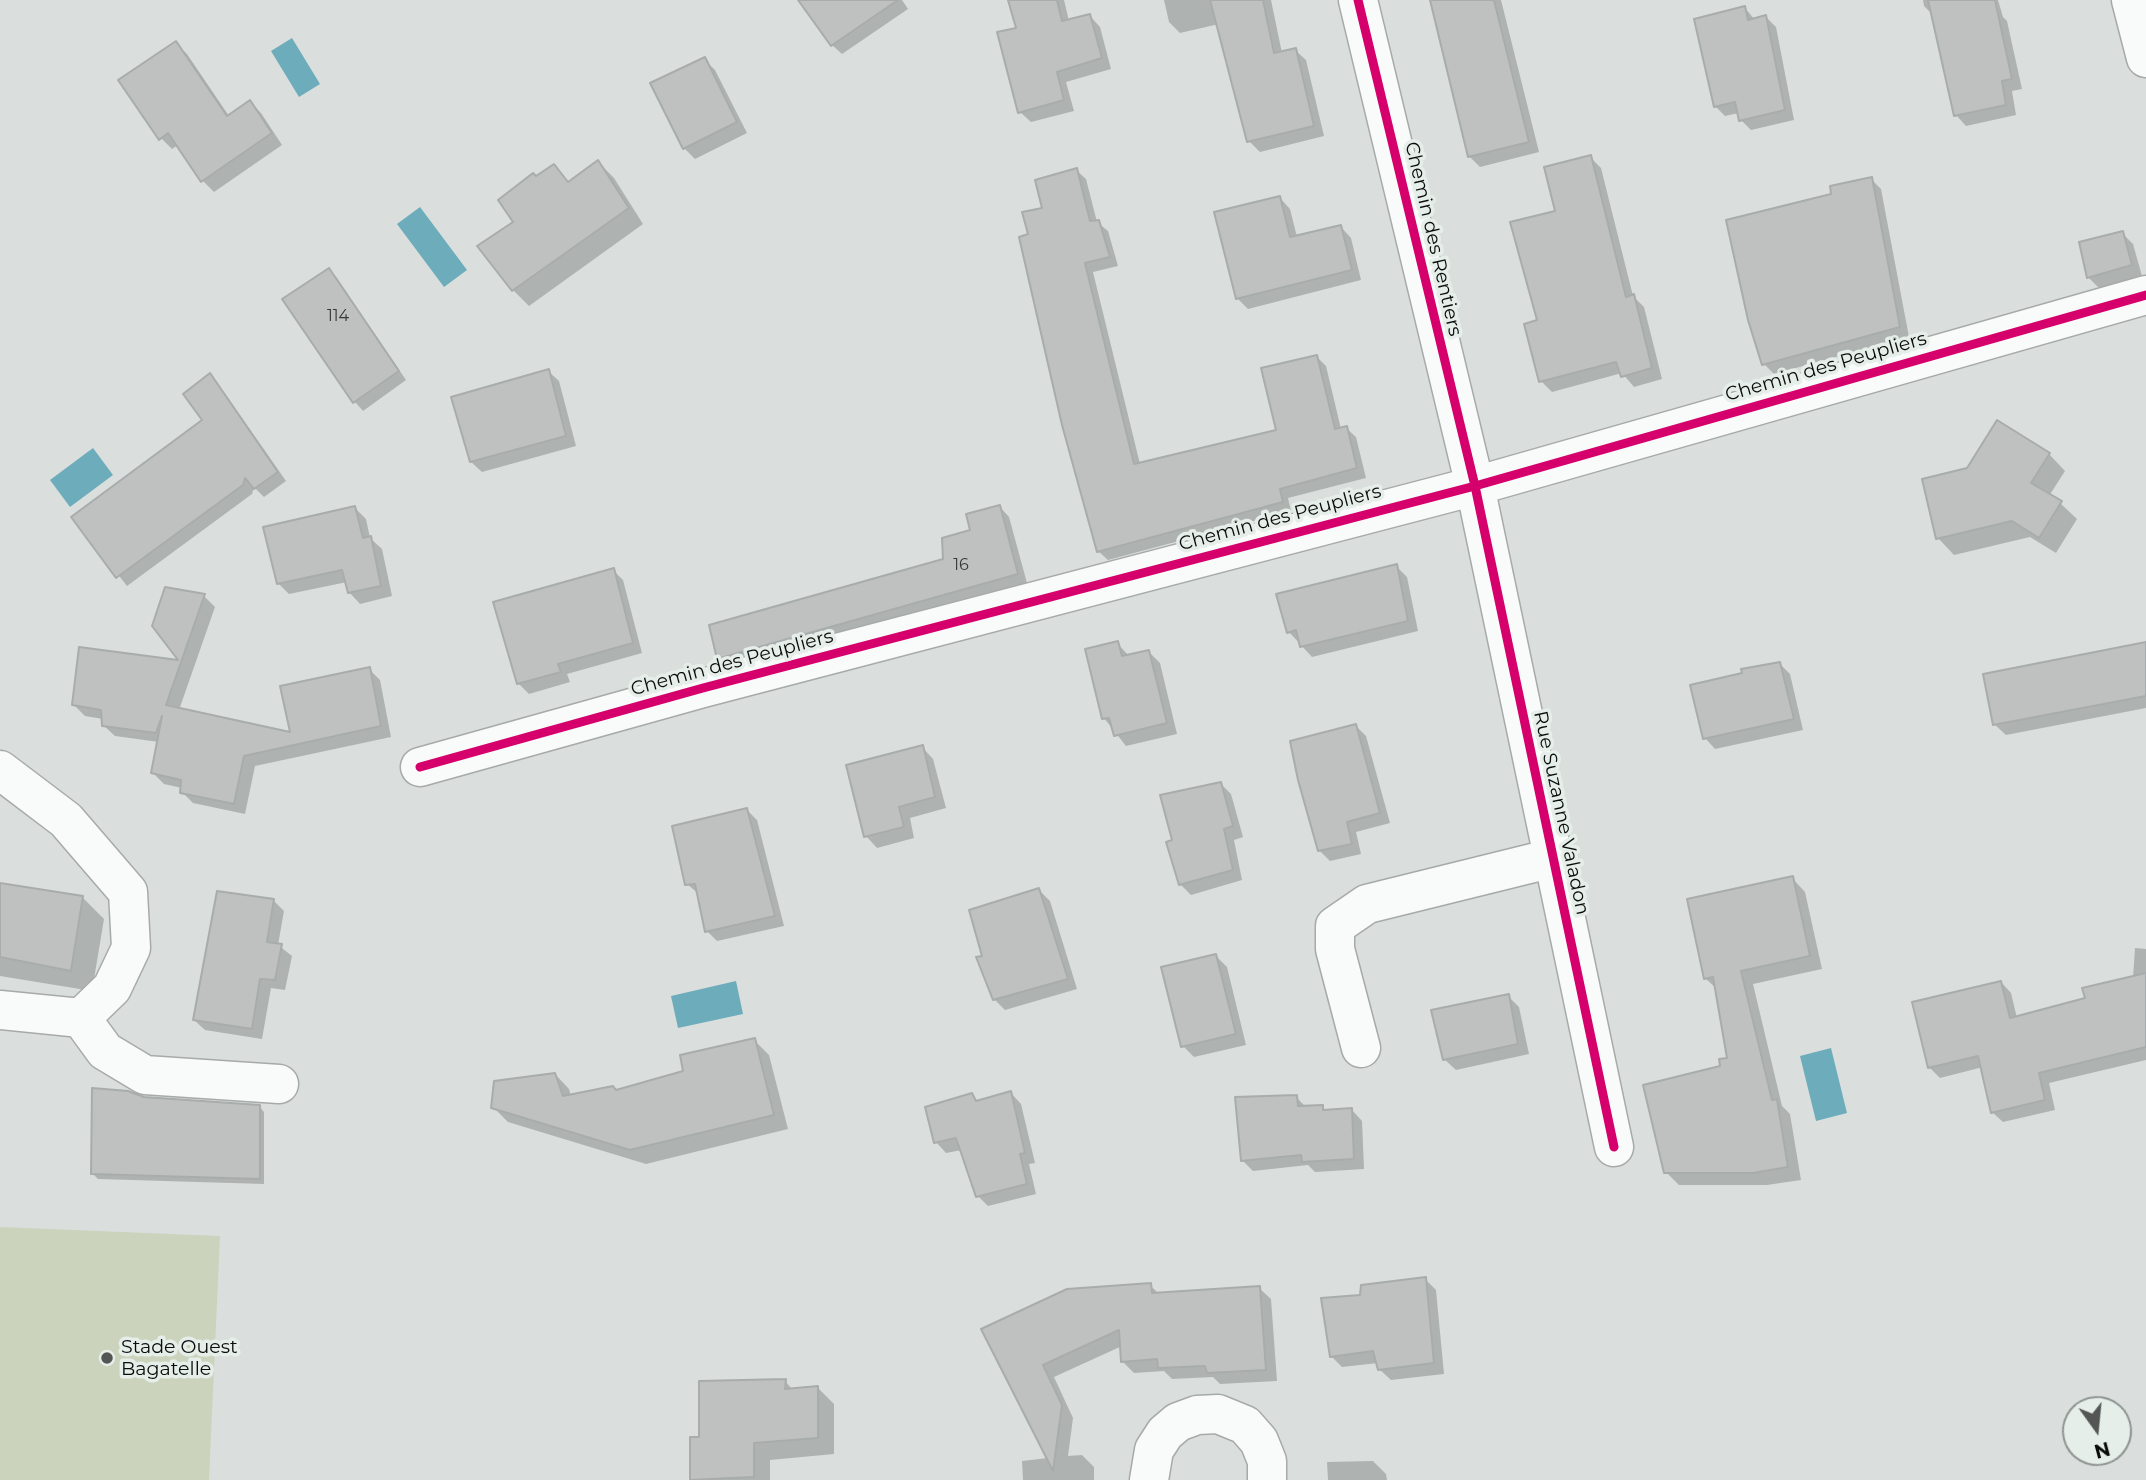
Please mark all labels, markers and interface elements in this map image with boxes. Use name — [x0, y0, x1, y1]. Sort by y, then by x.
street label: Chemin des Rentiers — [1400, 140, 1466, 338]
house number: 114 — [327, 306, 349, 326]
street label: Chemin des Peupliers — [1723, 327, 1929, 407]
street label: Chemin des Peupliers — [1176, 480, 1384, 556]
house number: 16 — [953, 555, 969, 575]
street label: Chemin des Peupliers — [628, 625, 836, 701]
street label: Rue Suzanne Valadon — [1528, 709, 1594, 917]
place label: Stade Ouest Bagatelle — [121, 1336, 238, 1380]
marker: Stade Ouest Bagatelle — [99, 1350, 115, 1366]
north arrow — [2062, 1396, 2132, 1466]
text: N — [2092, 1437, 2112, 1463]

